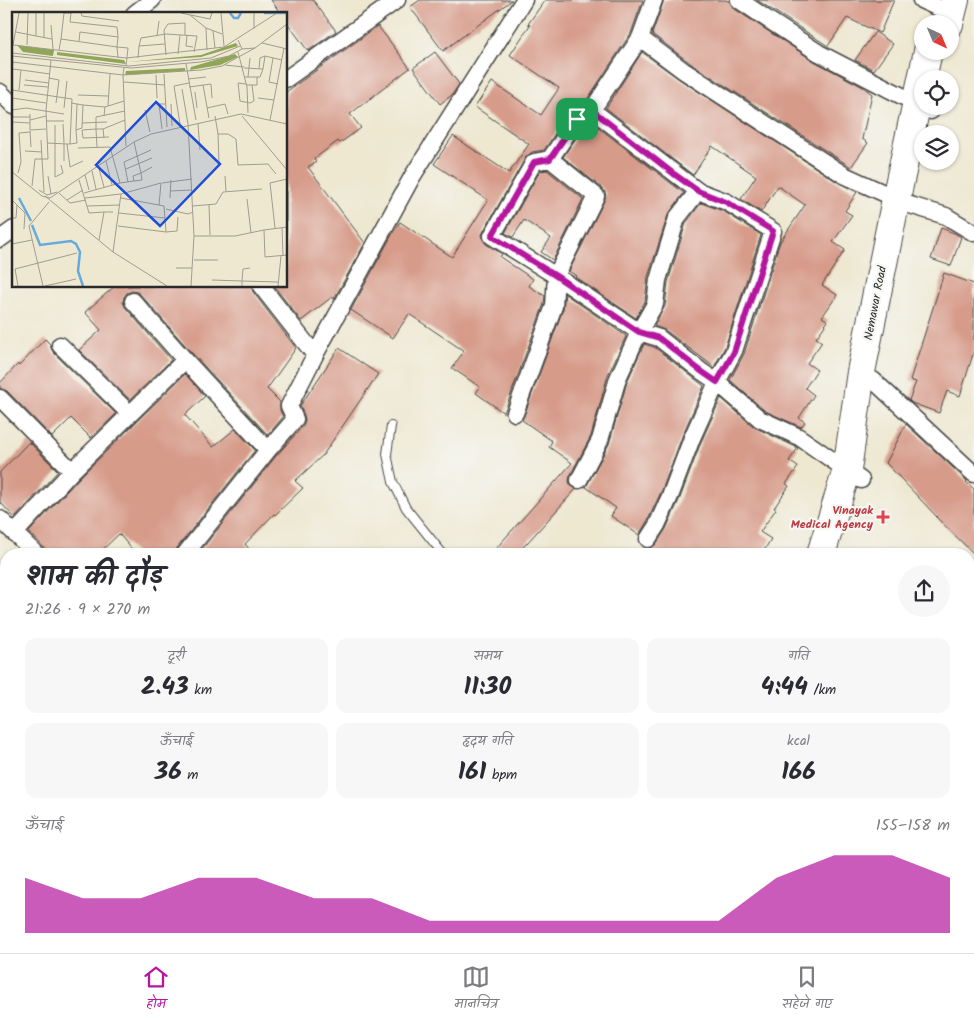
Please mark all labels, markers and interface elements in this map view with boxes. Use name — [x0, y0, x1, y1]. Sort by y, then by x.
inset map — [12, 12, 288, 288]
north arrow — [914, 15, 959, 60]
map controls — [914, 15, 959, 170]
button: locate — [914, 70, 959, 115]
pin — [556, 98, 598, 140]
icon: arrive — [563, 105, 591, 133]
button: layers — [914, 125, 959, 170]
street label: Nemawar Road — [859, 263, 892, 342]
place label: Vinayak Medical Agency — [791, 501, 874, 534]
marker: Vinayak Medical Agency — [877, 511, 889, 523]
text: शाम की दौड़ — [25, 555, 163, 600]
button: share — [898, 565, 950, 617]
text: 21:26 · 9 × 270 m — [25, 597, 150, 622]
text: दूरी — [168, 645, 185, 667]
text: समय — [473, 645, 502, 667]
text: गति — [788, 645, 809, 667]
text: 2.43 — [141, 667, 189, 707]
text: 11:30 — [464, 667, 511, 707]
text: 4:44 — [761, 667, 808, 707]
text: km — [189, 679, 212, 701]
text: /km — [808, 679, 836, 701]
text: ऊँचाई — [160, 730, 193, 752]
text: हृदय गति — [462, 730, 513, 752]
text: kcal — [787, 730, 810, 752]
text: 36 — [155, 752, 182, 792]
text: 161 — [458, 752, 486, 792]
text: 166 — [781, 752, 816, 792]
text: m — [182, 764, 199, 786]
text: bpm — [486, 764, 517, 786]
text: ऊँचाई — [25, 813, 63, 838]
text: 155–158 m — [876, 813, 950, 838]
tab: होम — [142, 963, 170, 1015]
tab: मानचित्र — [454, 963, 498, 1015]
tab: सहेजे गए — [782, 963, 832, 1015]

